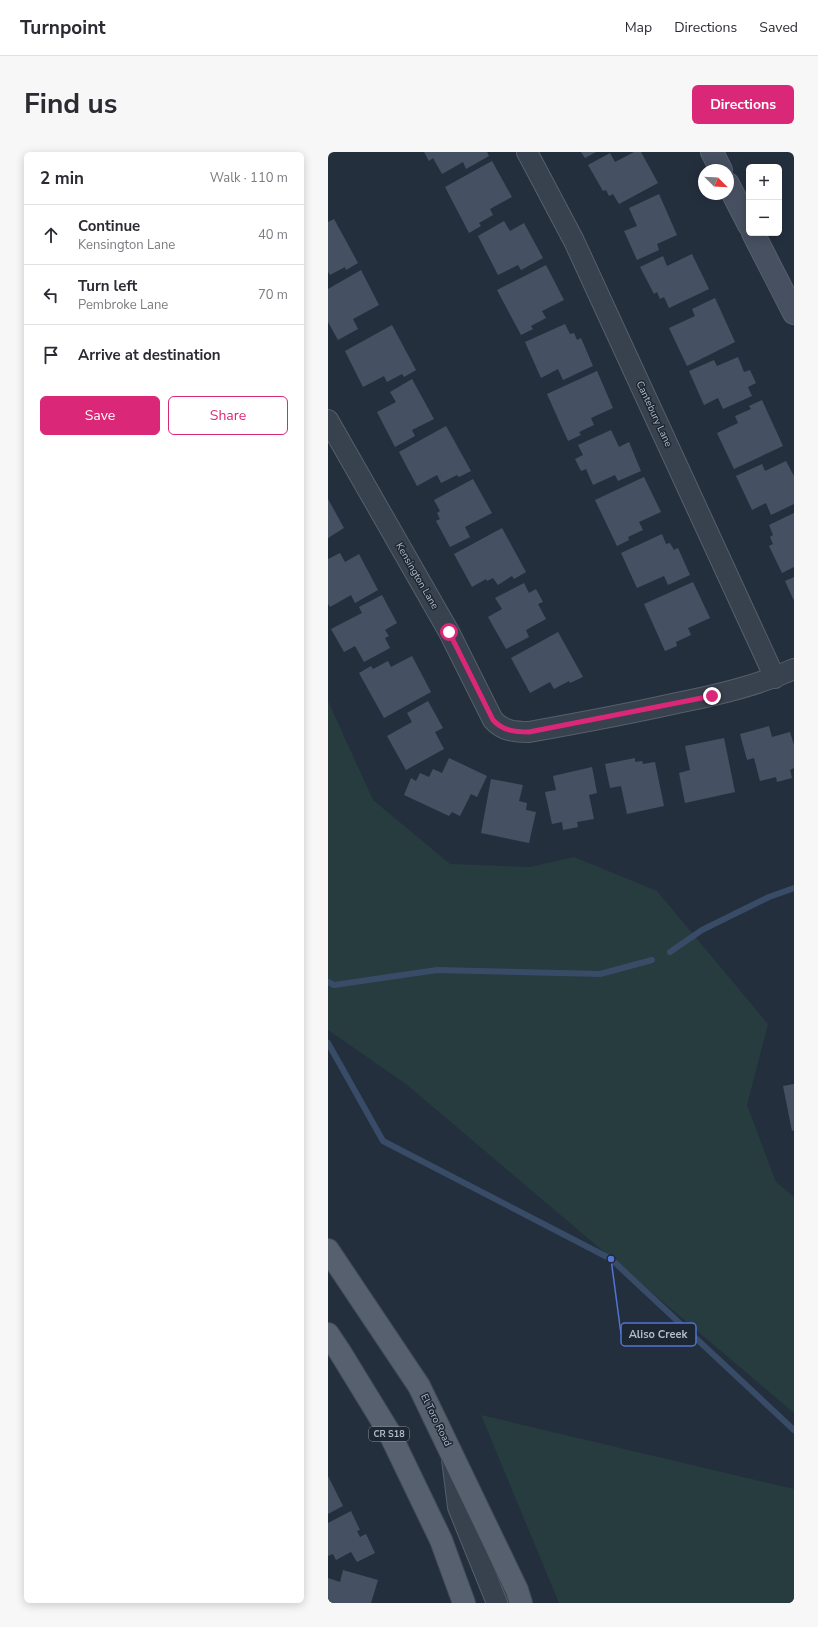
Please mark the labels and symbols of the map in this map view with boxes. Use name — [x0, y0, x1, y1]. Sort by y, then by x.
north arrow — [698, 164, 734, 200]
street label: Cantebury Lane — [633, 379, 675, 449]
street label: Kensington Lane — [392, 540, 442, 612]
route start — [440, 623, 458, 641]
route end — [703, 687, 721, 705]
callout: Aliso Creek — [621, 1323, 696, 1346]
text: Aliso Creek — [629, 1327, 688, 1342]
street label: El Toro Road — [417, 1391, 455, 1449]
road number: CR S18 — [369, 1427, 409, 1441]

